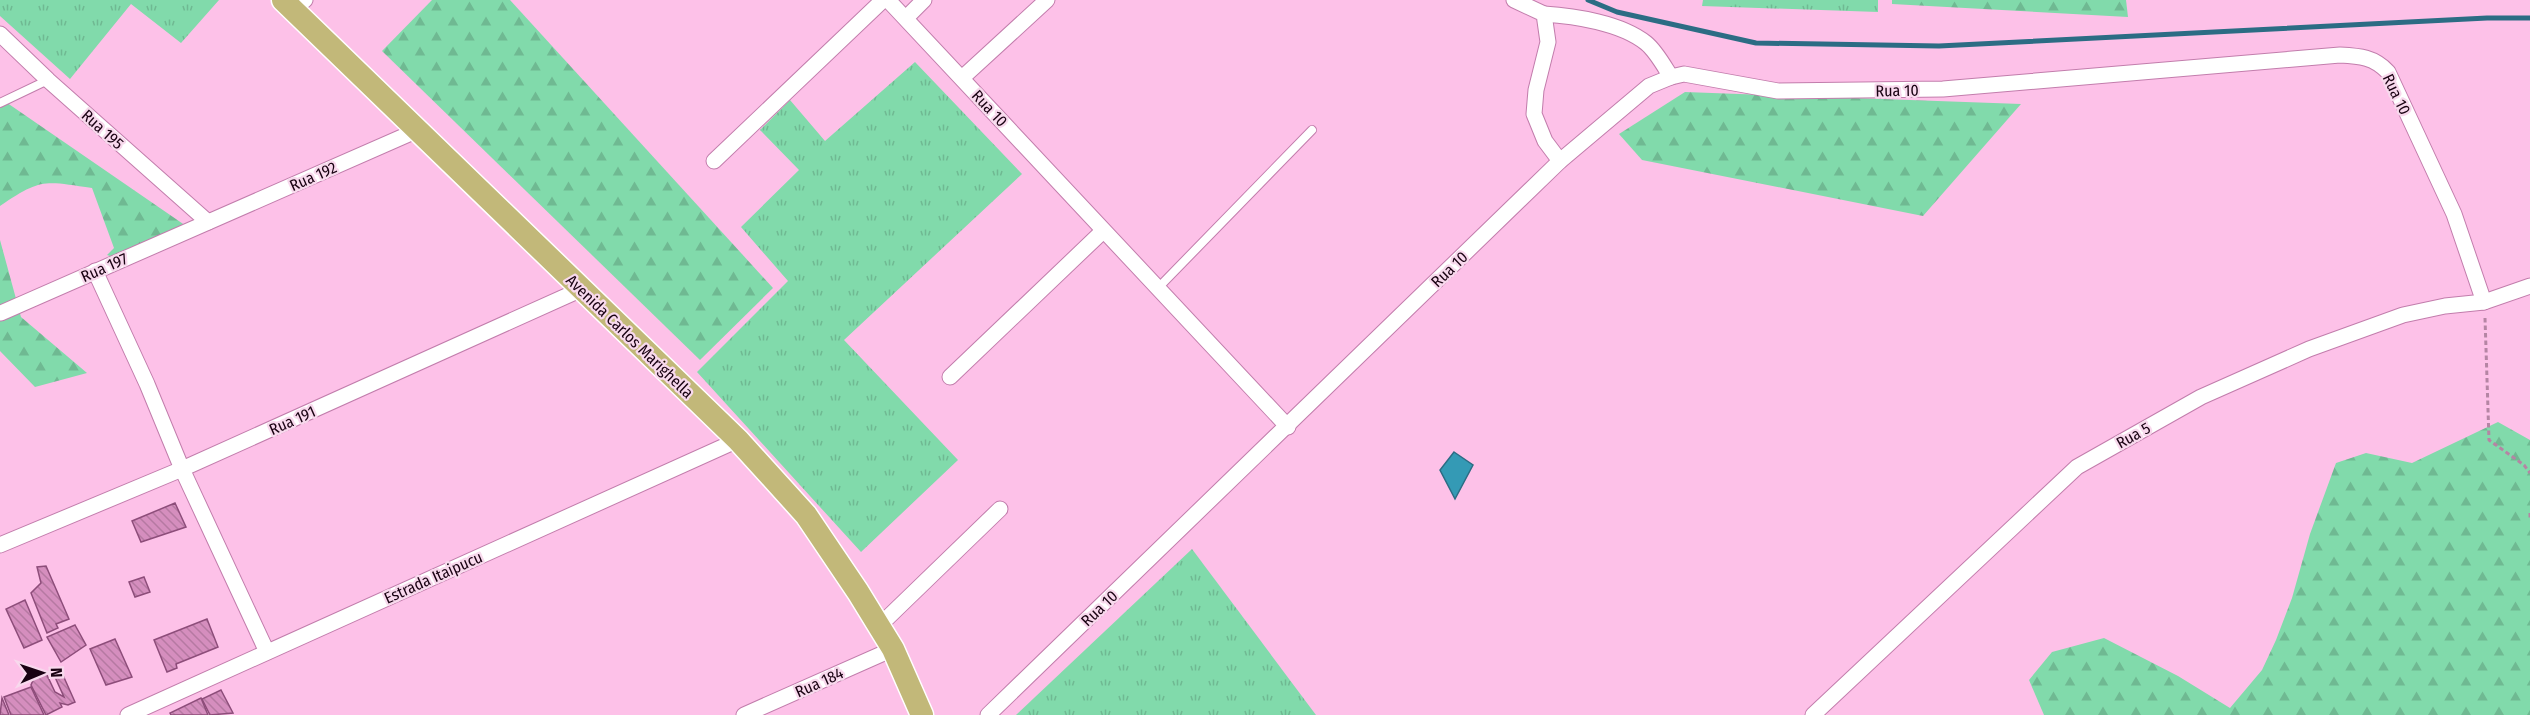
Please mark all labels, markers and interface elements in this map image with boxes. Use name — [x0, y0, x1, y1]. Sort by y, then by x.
street label: Rua 10 — [2379, 71, 2415, 118]
street label: Rua 10 — [1875, 81, 1919, 100]
street label: Rua 10 — [968, 86, 1011, 131]
street label: Rua 195 — [78, 106, 128, 153]
street label: Rua 192 — [287, 158, 340, 195]
street label: Rua 10 — [1427, 247, 1472, 291]
street label: Rua 197 — [78, 249, 131, 286]
street label: Avenida Carlos Marighella — [562, 271, 697, 402]
street label: Rua 191 — [266, 402, 318, 439]
street label: Rua 5 — [2113, 418, 2154, 452]
street label: Estrada Itaipucu — [381, 547, 485, 608]
street label: Rua 10 — [1077, 586, 1122, 630]
north arrow — [12, 643, 72, 703]
street label: Rua 184 — [792, 663, 846, 701]
text: N — [47, 667, 66, 678]

